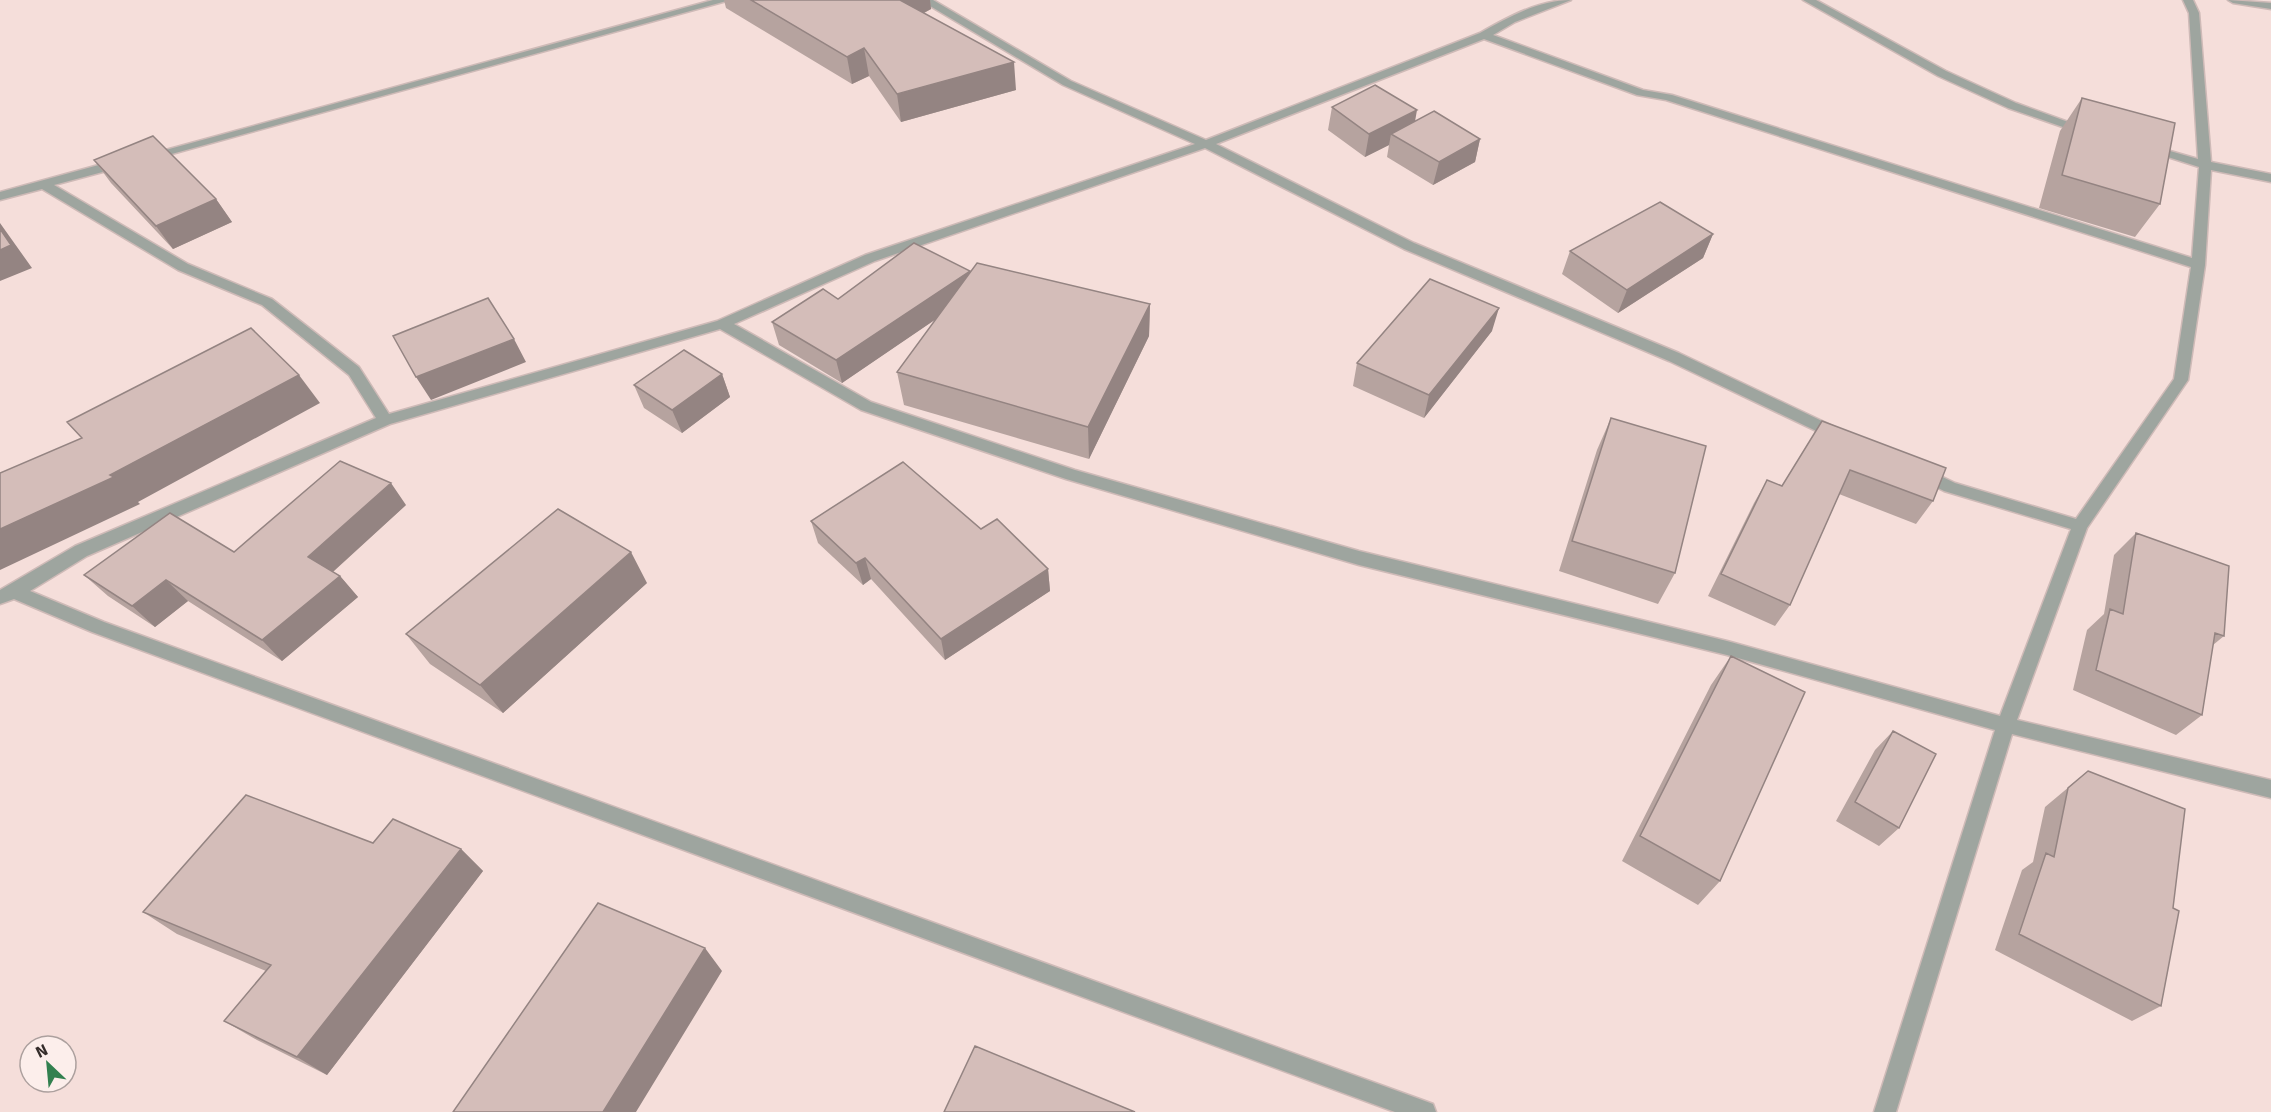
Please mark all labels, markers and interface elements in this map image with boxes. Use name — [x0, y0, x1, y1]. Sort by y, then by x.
north arrow — [18, 1034, 78, 1094]
text: N — [32, 1040, 51, 1063]

